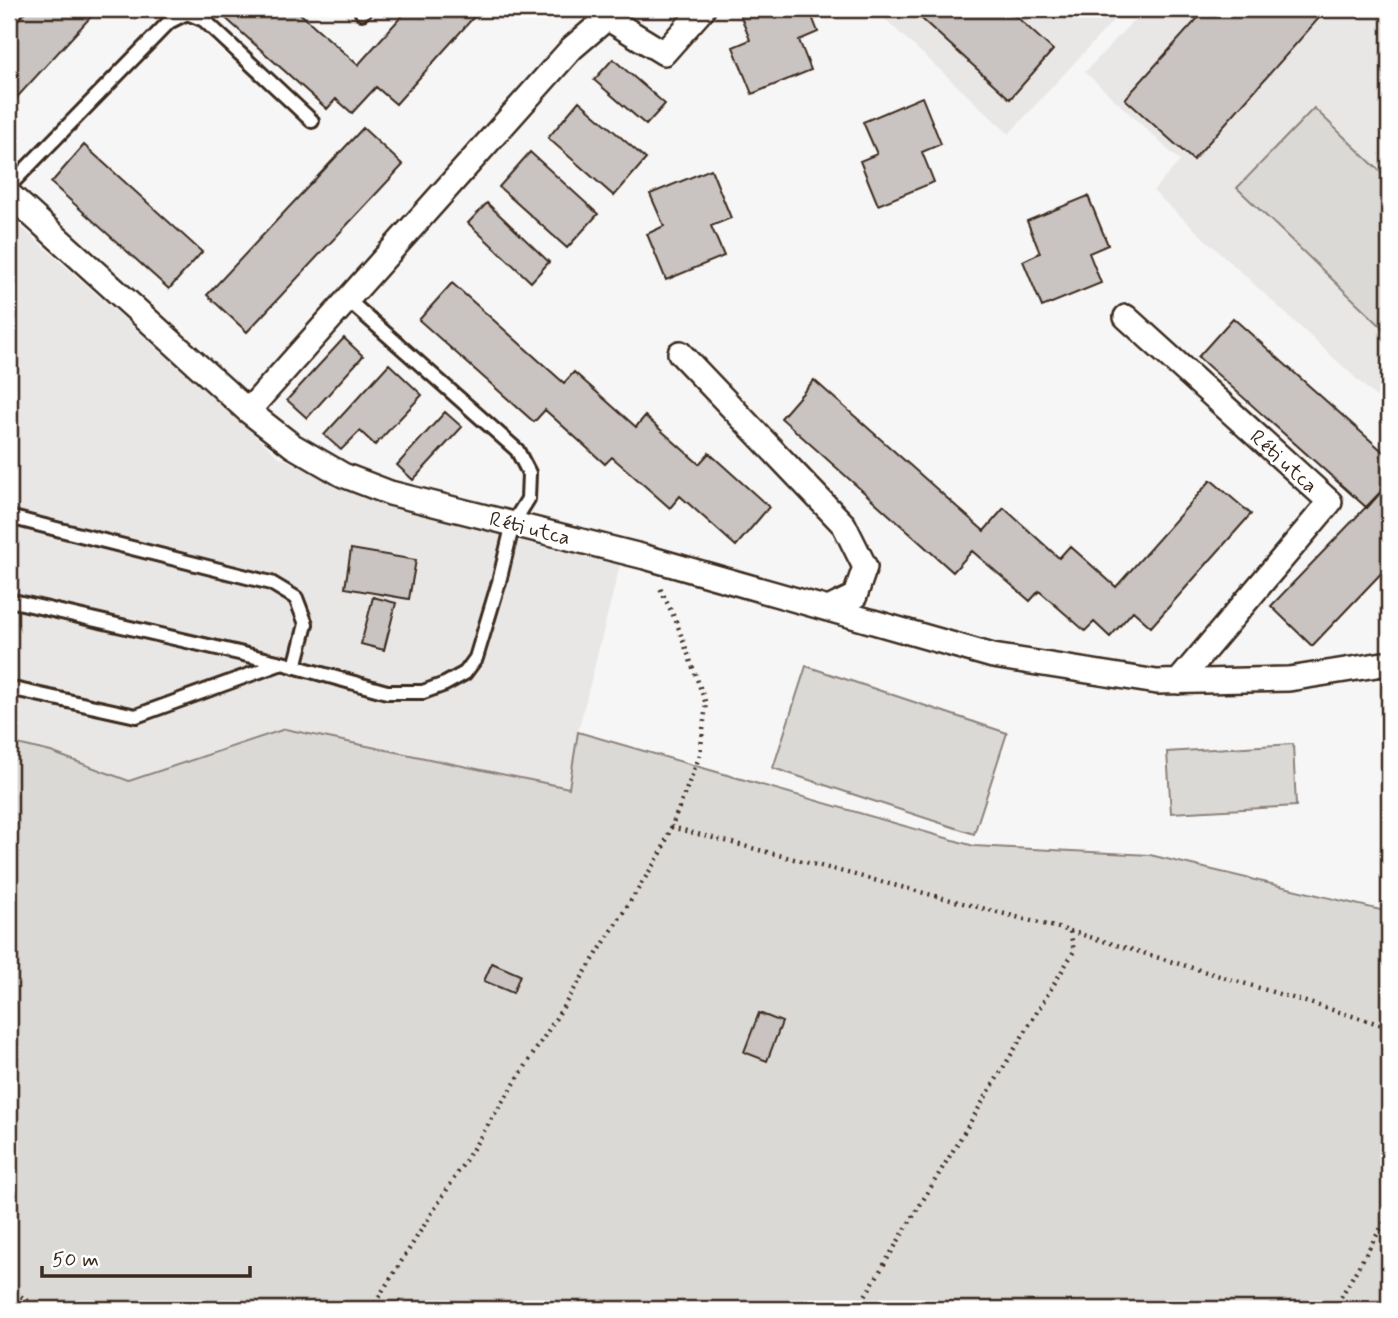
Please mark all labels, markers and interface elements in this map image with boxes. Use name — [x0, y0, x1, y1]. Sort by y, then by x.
street label: Réti utca — [1243, 424, 1323, 500]
street label: Réti utca — [486, 505, 573, 553]
scale bar — [42, 1234, 250, 1278]
text: 50 m — [52, 1246, 99, 1274]

